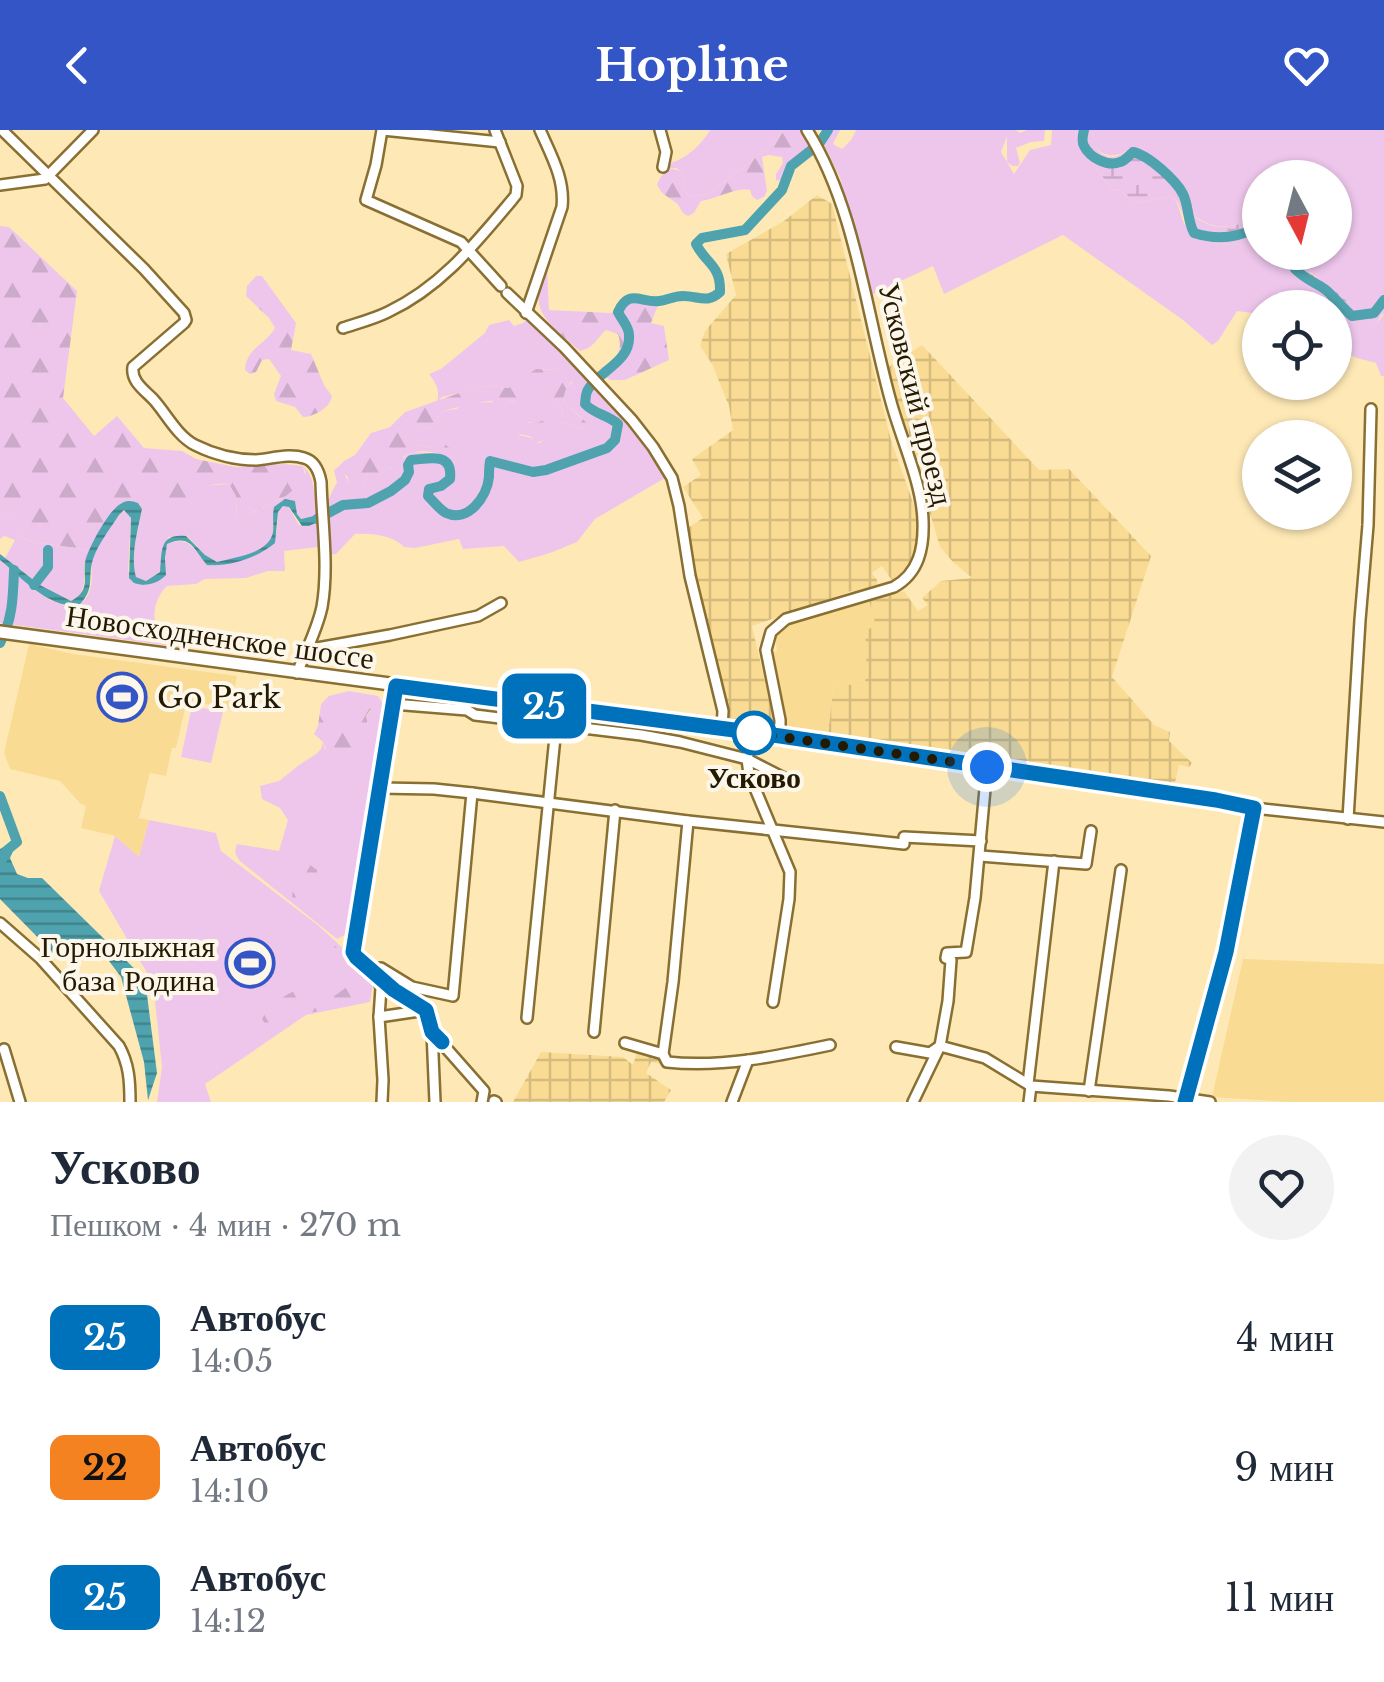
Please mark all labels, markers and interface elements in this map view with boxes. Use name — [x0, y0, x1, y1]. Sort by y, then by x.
text: Hopline — [595, 37, 789, 93]
icon: back — [50, 38, 105, 93]
icon: heart — [1279, 38, 1334, 93]
north arrow — [1242, 160, 1352, 270]
map controls — [1242, 160, 1352, 530]
street label: Усковский проезд — [870, 279, 962, 509]
button: locate — [1242, 290, 1352, 400]
button: layers — [1242, 420, 1352, 530]
street label: Новосходненское шоссе — [64, 597, 376, 677]
sports icon: Go Park — [96, 671, 148, 723]
line badge: 25 — [499, 674, 589, 738]
place label: Go Park — [157, 679, 282, 716]
text: 25 — [522, 685, 566, 728]
marker: Усково — [733, 712, 775, 754]
your location — [962, 742, 1012, 792]
place label: Усково — [707, 759, 801, 796]
place label: Горнолыжная база Родина — [41, 928, 215, 999]
sports icon: Горнолыжная база Родина — [224, 937, 276, 989]
button: heart — [1229, 1135, 1334, 1240]
text: Усково — [50, 1137, 201, 1197]
text: Пешком · 4 мин · 270 m — [50, 1205, 401, 1245]
text: Автобус — [190, 1294, 326, 1341]
text: 4 мин — [1236, 1314, 1334, 1361]
text: 25 — [83, 1316, 127, 1359]
text: 14:05 — [190, 1341, 273, 1381]
text: Автобус — [190, 1424, 326, 1471]
text: 9 мин — [1234, 1444, 1334, 1491]
text: 22 — [82, 1446, 128, 1489]
text: 14:10 — [190, 1471, 269, 1511]
text: Автобус — [190, 1554, 326, 1601]
text: 11 мин — [1224, 1574, 1334, 1621]
text: 25 — [83, 1576, 127, 1619]
text: 14:12 — [190, 1601, 266, 1641]

